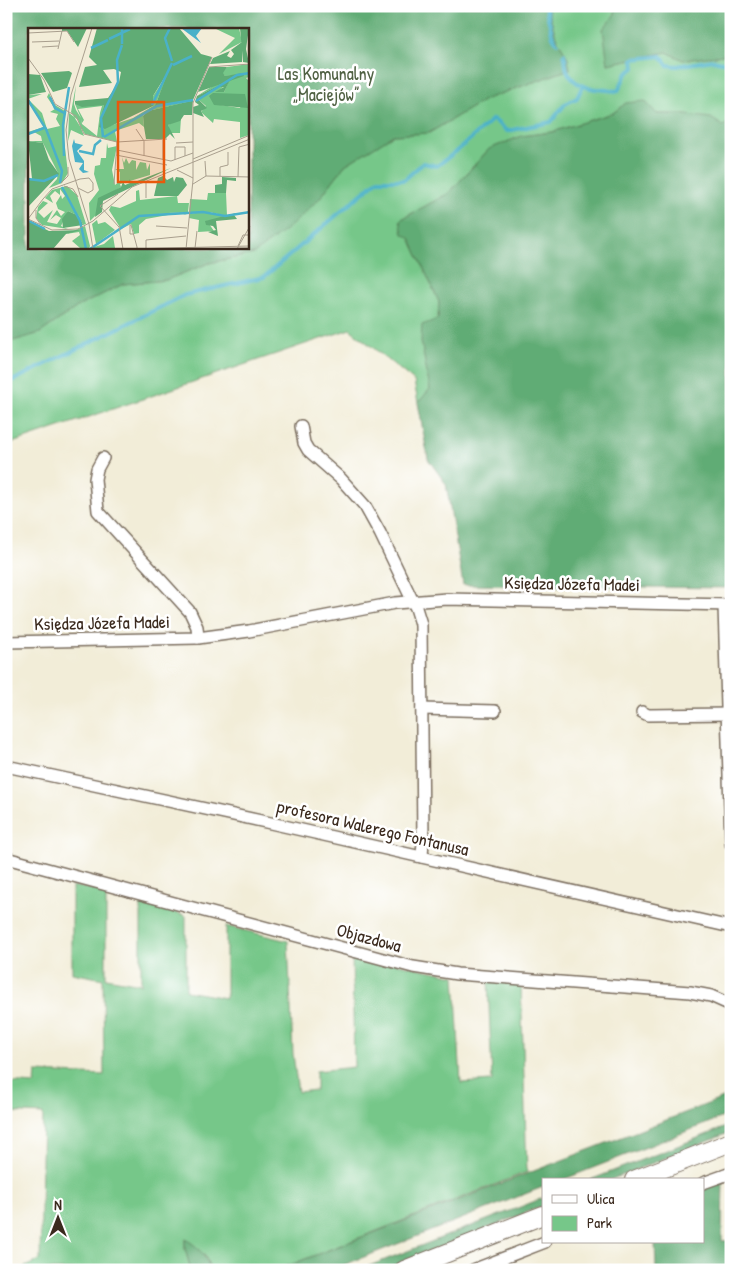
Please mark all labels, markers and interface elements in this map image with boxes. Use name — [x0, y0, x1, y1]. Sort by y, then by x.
inset map — [28, 28, 249, 249]
park label: Las Komunalny „Maciejów” — [278, 61, 375, 107]
street label: Księdza Józefa Madei — [504, 570, 640, 597]
street label: Księdza Józefa Madei — [34, 609, 170, 636]
street label: profesora Walerego Fontanusa — [275, 793, 471, 862]
street label: Objazdowa — [334, 917, 404, 958]
legend — [542, 1178, 704, 1244]
text: Ulica — [587, 1188, 614, 1209]
north arrow — [32, 1194, 82, 1244]
text: N — [54, 1195, 62, 1214]
text: Park — [587, 1212, 612, 1233]

